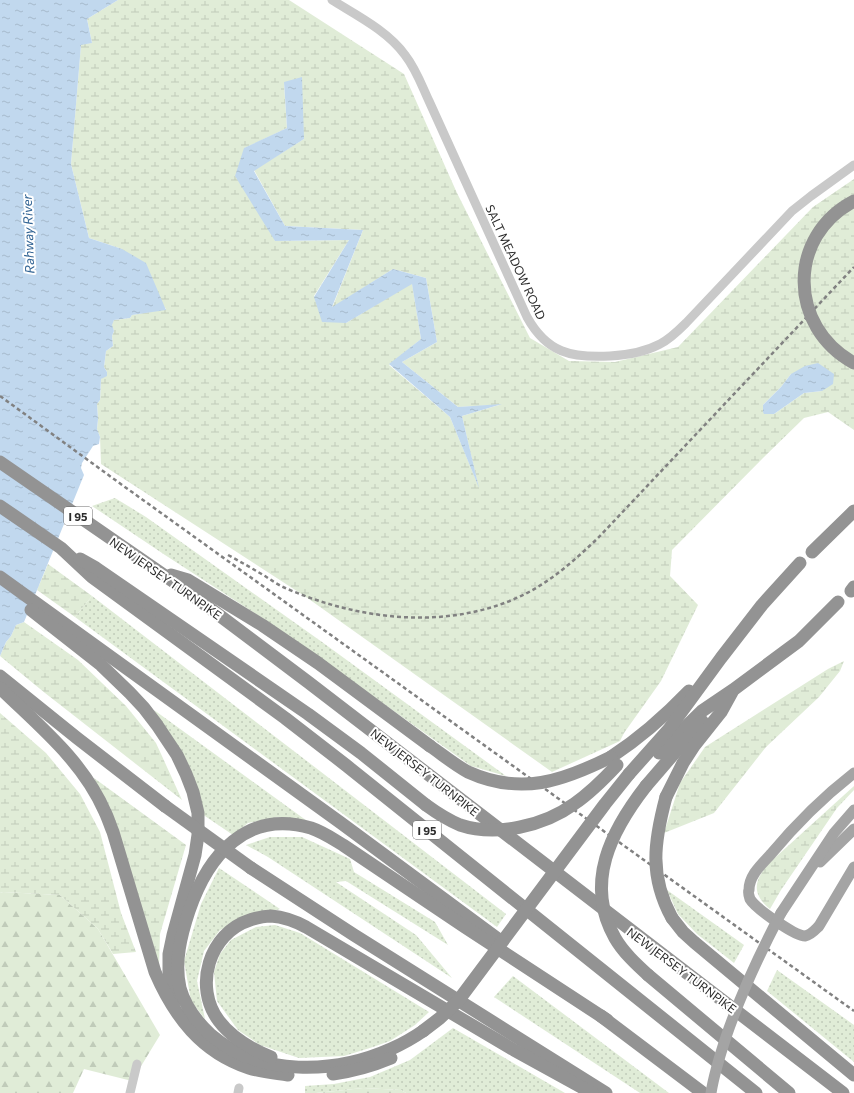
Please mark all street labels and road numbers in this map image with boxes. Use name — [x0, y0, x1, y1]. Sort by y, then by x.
street label: SALT MEADOW ROAD — [483, 202, 549, 322]
road number: I 95 — [64, 507, 92, 525]
street label: NEW JERSEY TURNPIKE — [107, 534, 225, 623]
street label: NEW JERSEY TURNPIKE — [368, 725, 482, 819]
road number: I 95 — [413, 821, 441, 839]
street label: NEW JERSEY TURNPIKE — [624, 924, 739, 1016]

